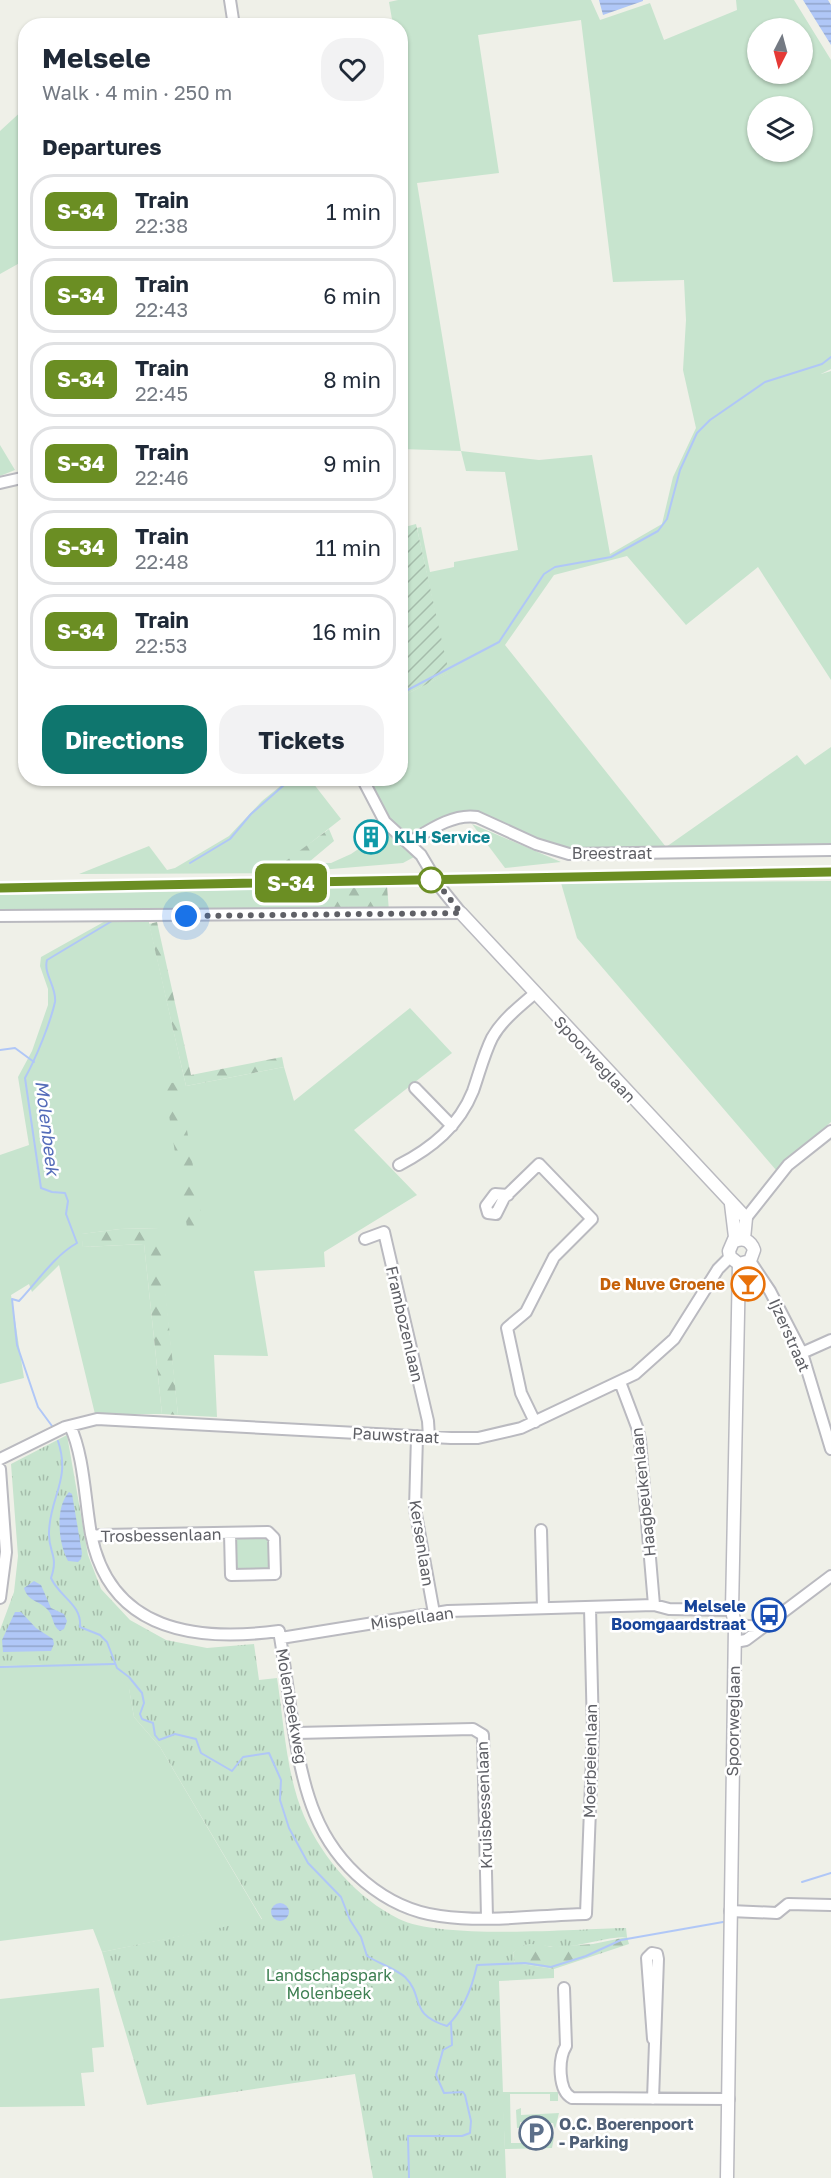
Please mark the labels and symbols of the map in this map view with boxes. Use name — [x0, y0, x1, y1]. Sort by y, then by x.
north arrow — [747, 18, 813, 84]
building icon: KLH Service — [353, 819, 389, 855]
place label: KLH Service — [394, 827, 490, 847]
street label: Breestraat — [572, 843, 652, 863]
line badge: S-34 — [249, 864, 333, 902]
unlabelled marker — [418, 867, 444, 893]
your location — [171, 901, 201, 931]
street label: Spoorweglaan — [550, 1012, 640, 1106]
water label: Molenbeek — [31, 1079, 65, 1178]
street label: Frambozenlaan — [382, 1264, 428, 1384]
bar icon: De Nuve Groene — [730, 1266, 766, 1302]
place label: De Nuve Groene — [600, 1274, 725, 1294]
street label: Ijzerstraat — [765, 1295, 815, 1375]
street label: Pauwstraat — [352, 1423, 440, 1447]
street label: Haagbeukenlaan — [626, 1426, 660, 1558]
street label: Kersenlaan — [405, 1499, 439, 1587]
street label: Trosbessenlaan — [100, 1524, 222, 1546]
place label: Melsele Boomgaardstraat — [611, 1596, 746, 1634]
bus stop icon: Melsele Boomgaardstraat — [751, 1597, 787, 1633]
street label: Mispellaan — [369, 1602, 455, 1634]
street label: Molenbeekweg — [272, 1647, 312, 1765]
street label: Spoorweglaan — [722, 1665, 744, 1777]
street label: Moerbeienlaan — [579, 1704, 601, 1818]
street label: Kruisbessenlaan — [472, 1741, 496, 1869]
park label: Landschapspark Molenbeek — [266, 1965, 392, 2003]
place label: O.C. Boerenpoort - Parking — [559, 2114, 694, 2152]
parking icon: O.C. Boerenpoort - Parking — [518, 2115, 554, 2151]

